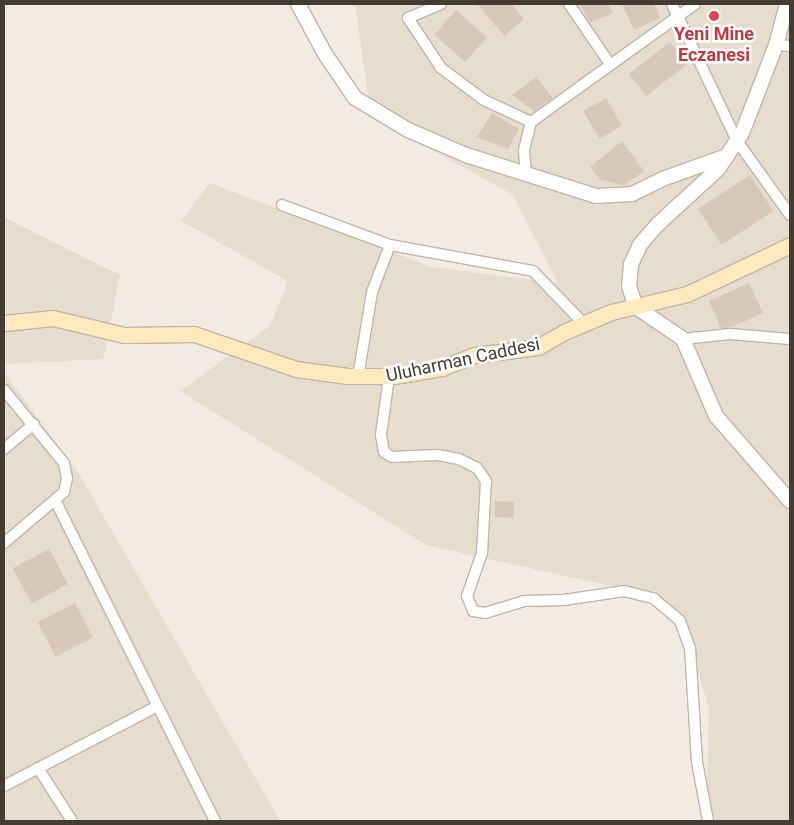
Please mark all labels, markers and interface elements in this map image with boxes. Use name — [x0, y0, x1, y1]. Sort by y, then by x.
marker: Yeni Mine Eczanesi — [708, 10, 720, 22]
place label: Yeni Mine Eczanesi — [674, 24, 754, 66]
street label: Uluharman Caddesi — [384, 333, 542, 387]

